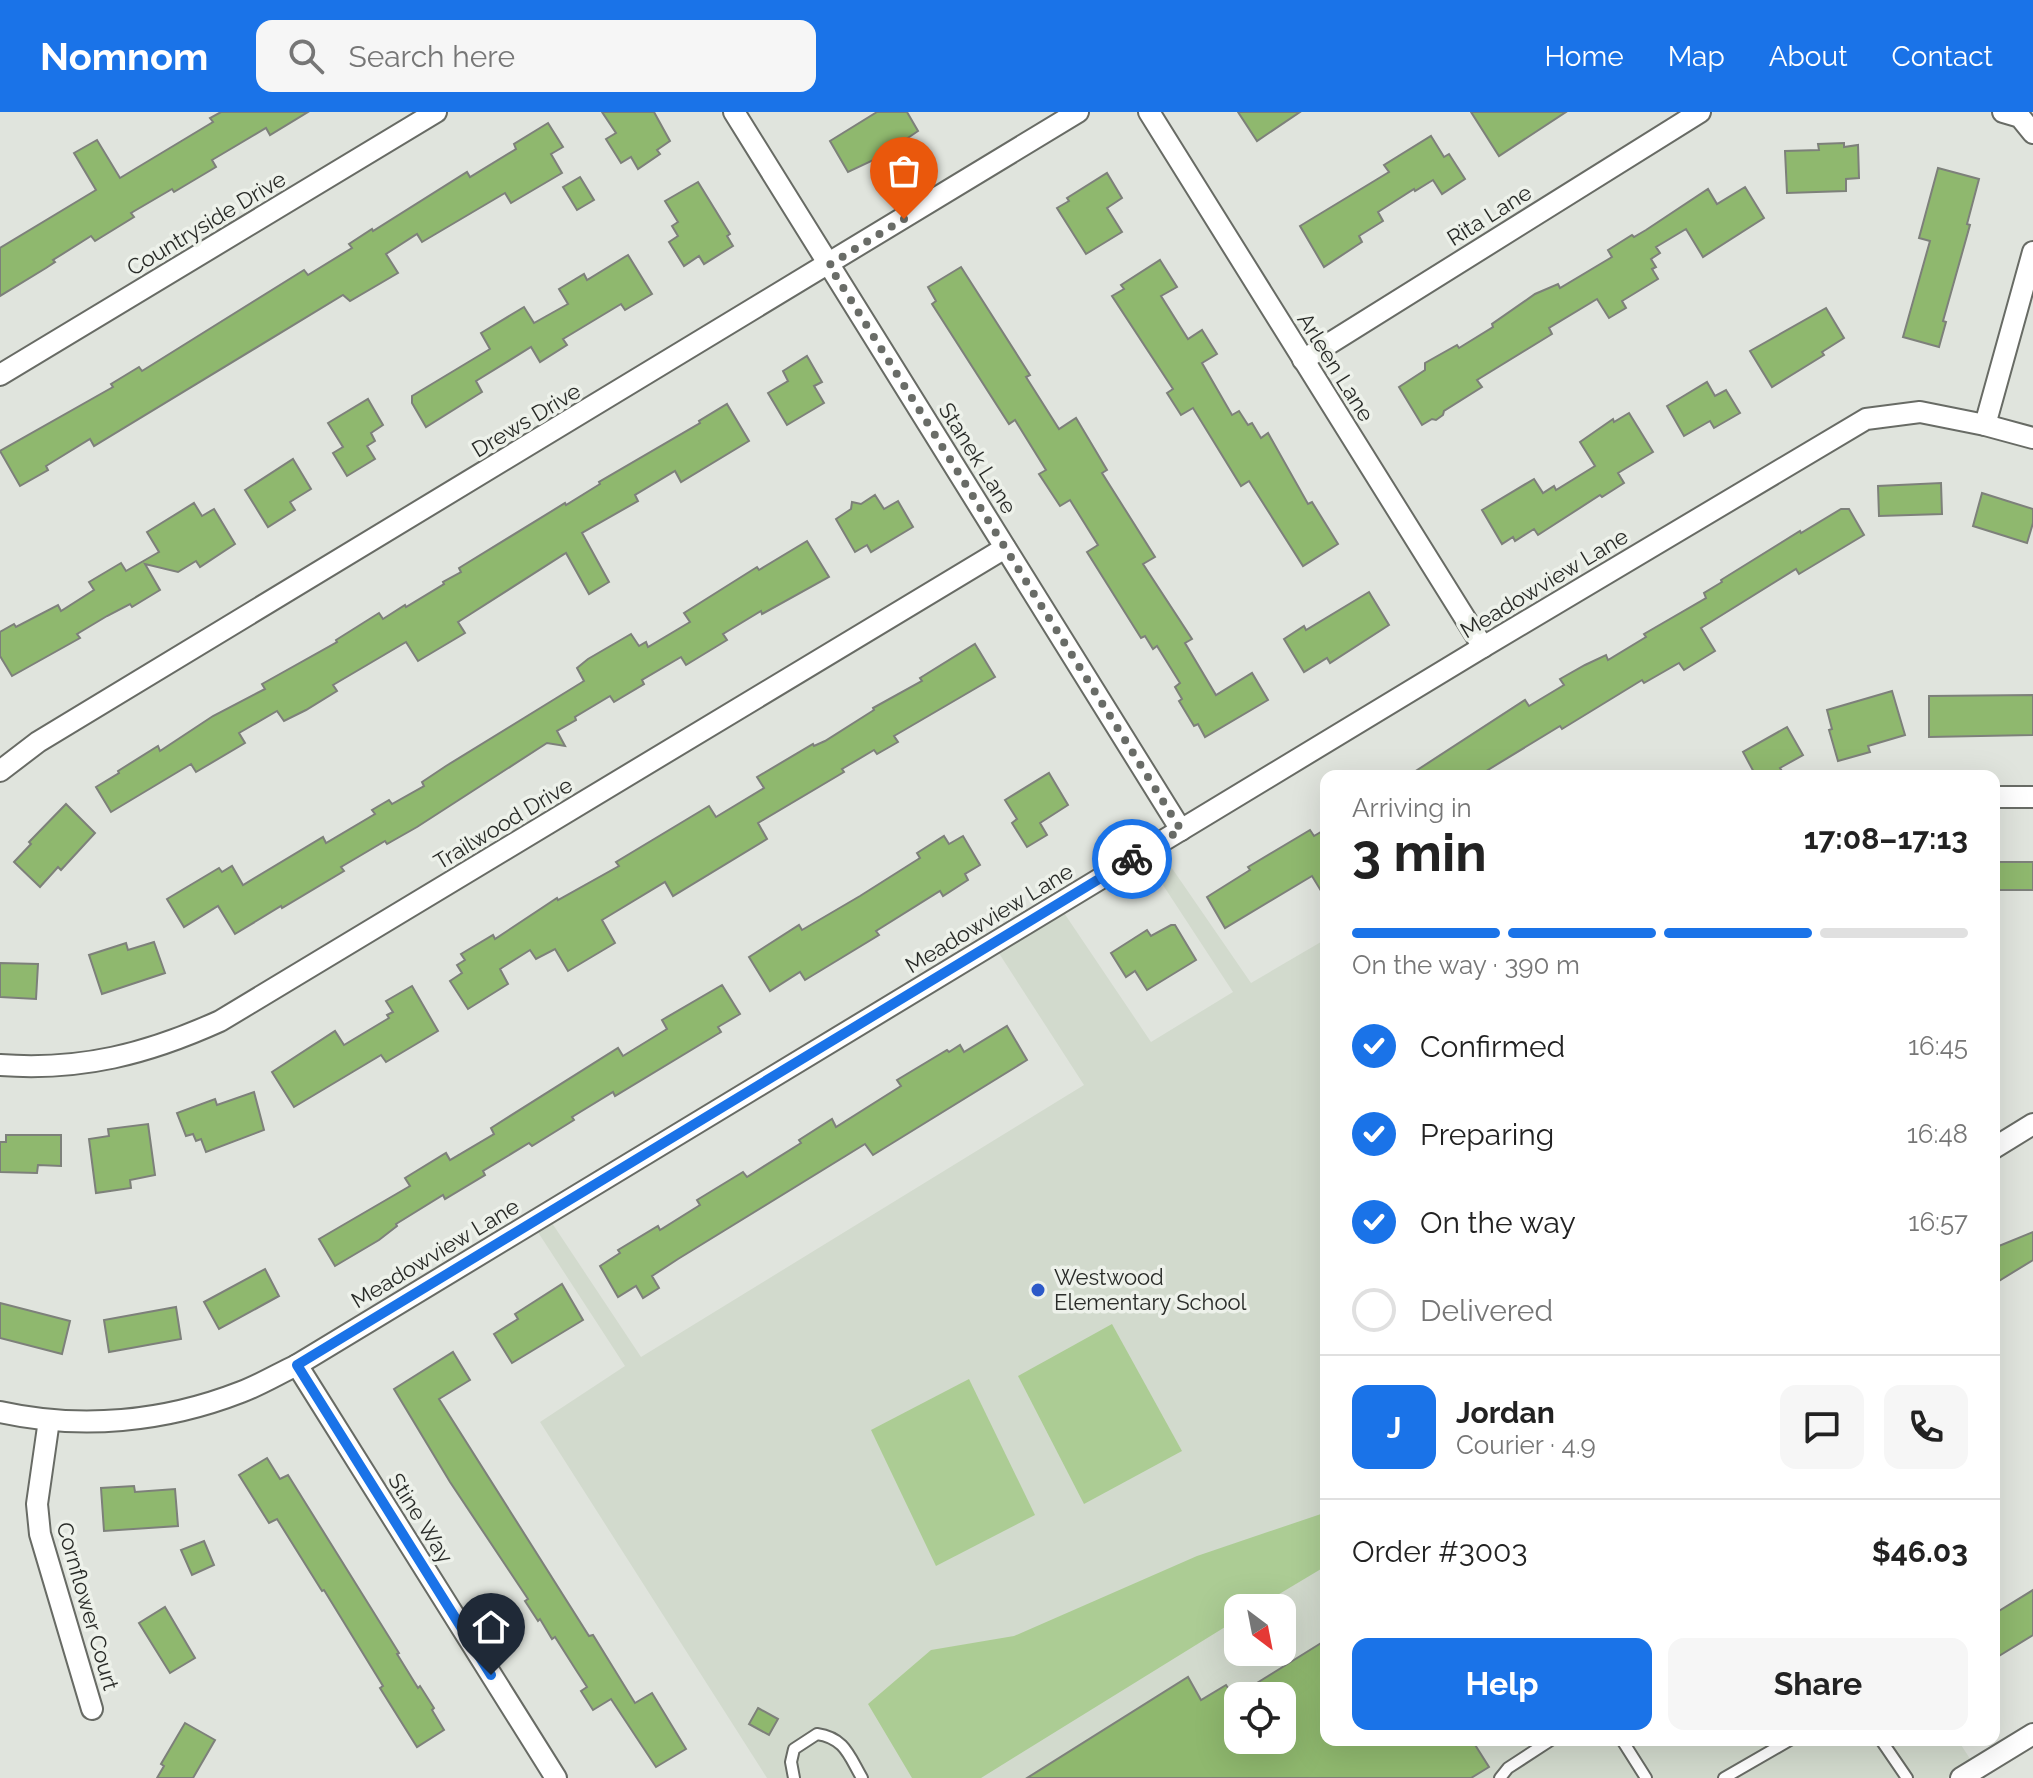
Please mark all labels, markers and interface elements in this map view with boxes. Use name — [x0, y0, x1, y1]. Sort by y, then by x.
search box — [256, 20, 816, 92]
text: Nomnom — [40, 34, 208, 79]
icon: search — [284, 34, 328, 78]
text: Search here — [348, 39, 515, 74]
text: Home — [1544, 40, 1624, 73]
text: Map — [1668, 40, 1725, 73]
text: About — [1769, 40, 1848, 73]
text: Contact — [1892, 40, 1993, 73]
pin — [870, 137, 938, 219]
icon: bag — [882, 149, 926, 193]
street label: Countryside Drive — [122, 165, 290, 281]
street label: Rita Lane — [1442, 179, 1536, 251]
street label: Arleen Lane — [1292, 308, 1380, 426]
street label: Drews Drive — [467, 377, 585, 463]
street label: Stanek Lane — [934, 398, 1022, 518]
street label: Meadowview Lane — [1456, 523, 1633, 643]
street label: Trailwood Drive — [429, 771, 577, 875]
text: Arriving in — [1352, 793, 1472, 823]
courier — [1092, 819, 1172, 899]
text: 17:08–17:13 — [1804, 821, 1968, 856]
text: 3 min — [1352, 822, 1487, 883]
icon: bike — [1110, 837, 1154, 881]
street label: Meadowview Lane — [901, 858, 1078, 978]
text: On the way · 390 m — [1352, 950, 1580, 980]
icon: check — [1352, 1024, 1396, 1068]
text: Confirmed — [1420, 1029, 1565, 1064]
text: 16:45 — [1908, 1031, 1968, 1061]
icon: check — [1352, 1112, 1396, 1156]
text: Preparing — [1420, 1117, 1554, 1152]
text: 16:48 — [1907, 1119, 1968, 1149]
street label: Meadowview Lane — [347, 1193, 524, 1313]
icon: check — [1352, 1200, 1396, 1244]
text: On the way — [1420, 1205, 1576, 1240]
text: 16:57 — [1908, 1207, 1968, 1237]
place label: Westwood Elementary School — [1054, 1264, 1247, 1315]
marker: Westwood Elementary School — [1029, 1281, 1047, 1299]
text: Delivered — [1420, 1293, 1553, 1328]
button: chat — [1780, 1385, 1864, 1469]
button: phone — [1884, 1385, 1968, 1469]
text: Jordan — [1456, 1395, 1555, 1430]
text: J — [1387, 1410, 1401, 1445]
text: Courier · 4.9 — [1456, 1430, 1596, 1460]
street label: Stine Way — [383, 1468, 459, 1568]
street label: Cornflower Court — [52, 1519, 125, 1694]
text: Order #3003 — [1352, 1534, 1527, 1569]
text: $46.03 — [1872, 1534, 1968, 1569]
pin — [457, 1593, 525, 1675]
north arrow — [1224, 1594, 1296, 1666]
map controls — [1224, 1594, 1296, 1754]
icon: home — [469, 1605, 513, 1649]
button: Help — [1352, 1638, 1652, 1730]
button: Share — [1668, 1638, 1968, 1730]
button: locate — [1224, 1682, 1296, 1754]

